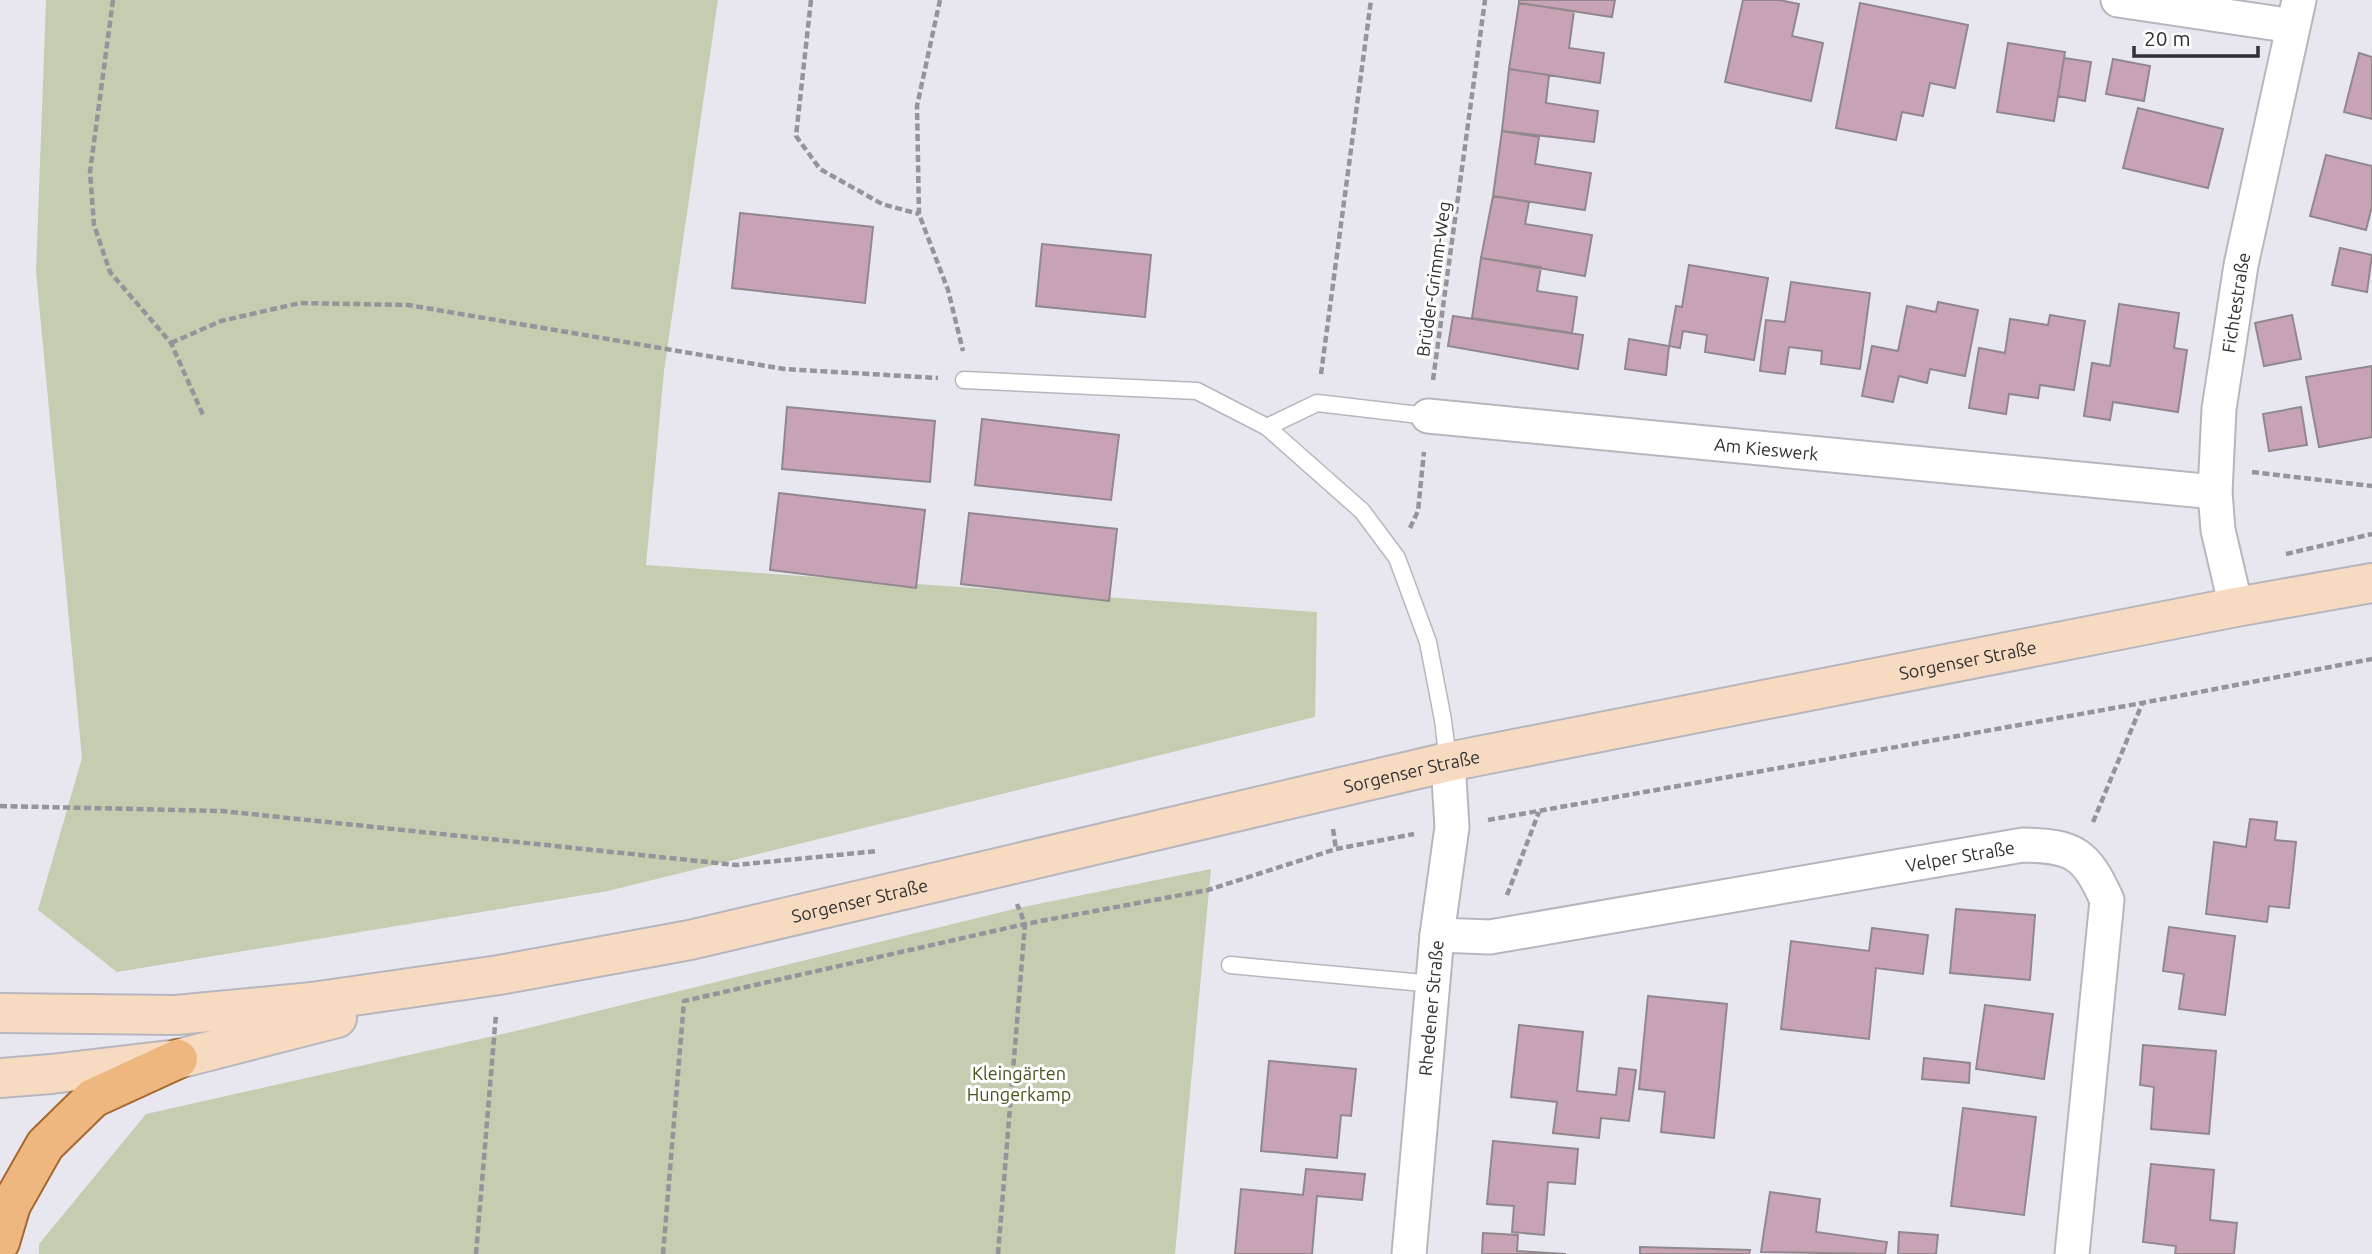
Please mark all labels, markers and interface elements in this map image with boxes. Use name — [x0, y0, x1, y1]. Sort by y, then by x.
scale bar — [2134, 14, 2258, 58]
text: 20 m — [2144, 26, 2191, 50]
street label: Brüder-Grimm-Weg — [1412, 200, 1454, 358]
street label: Fichtestraße — [2218, 250, 2253, 354]
street label: Am Kieswerk — [1713, 434, 1819, 464]
street label: Sorgenser Straße — [1897, 637, 2038, 683]
street label: Sorgenser Straße — [1341, 746, 1482, 796]
street label: Velper Straße — [1904, 837, 2016, 875]
street label: Sorgenser Straße — [789, 874, 930, 926]
street label: Rhedener Straße — [1415, 939, 1447, 1077]
park label: Kleingärten Hungerkamp — [967, 1063, 1071, 1104]

